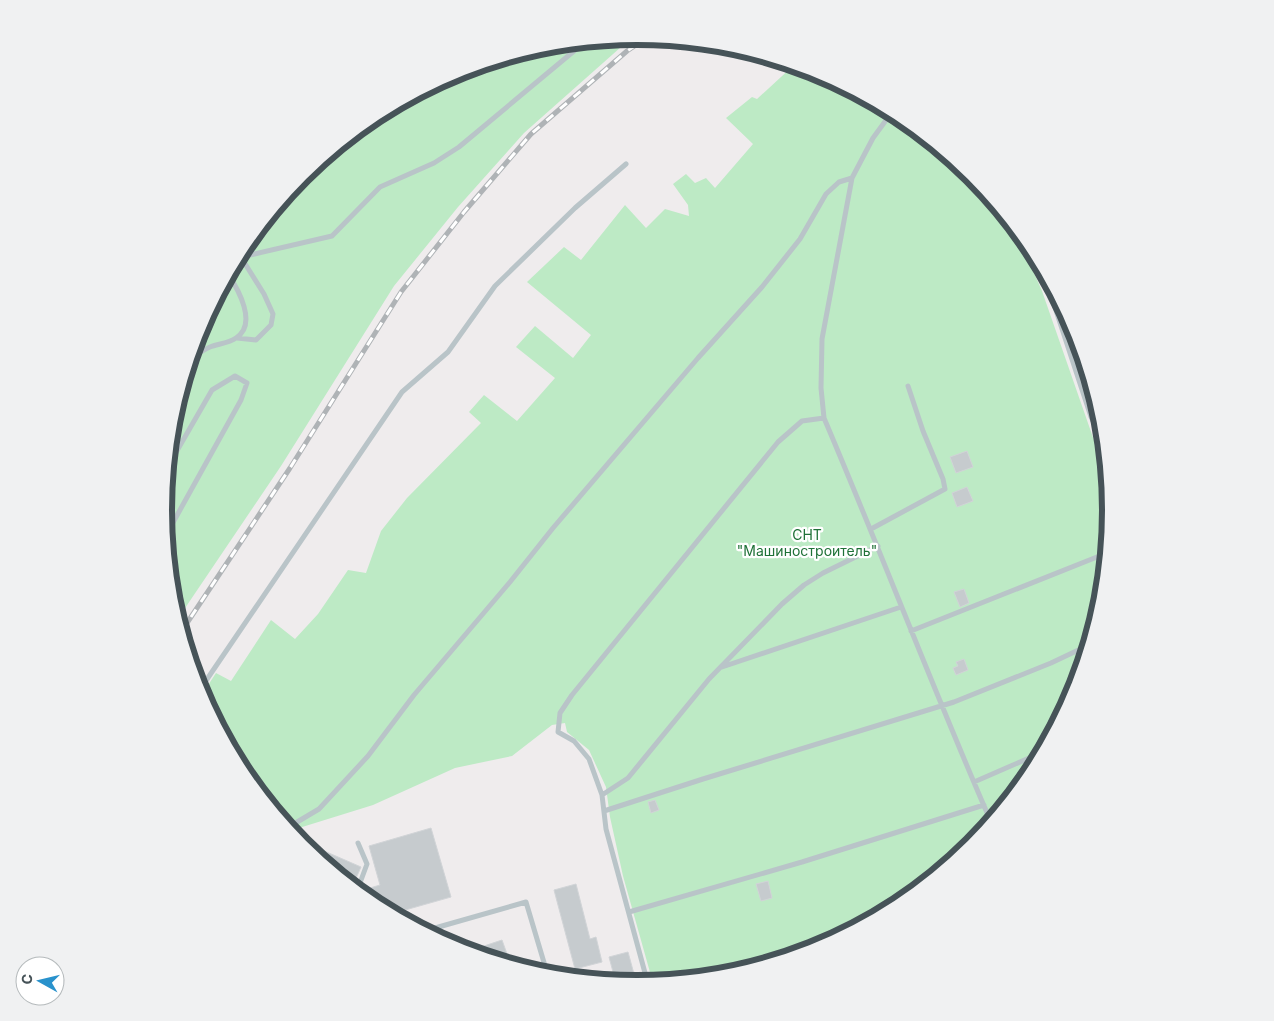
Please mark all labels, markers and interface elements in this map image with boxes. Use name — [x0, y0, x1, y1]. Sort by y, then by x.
park label: СНТ "Машиностроитель" — [737, 526, 877, 559]
north arrow — [15, 956, 65, 1006]
text: С — [17, 973, 36, 985]

